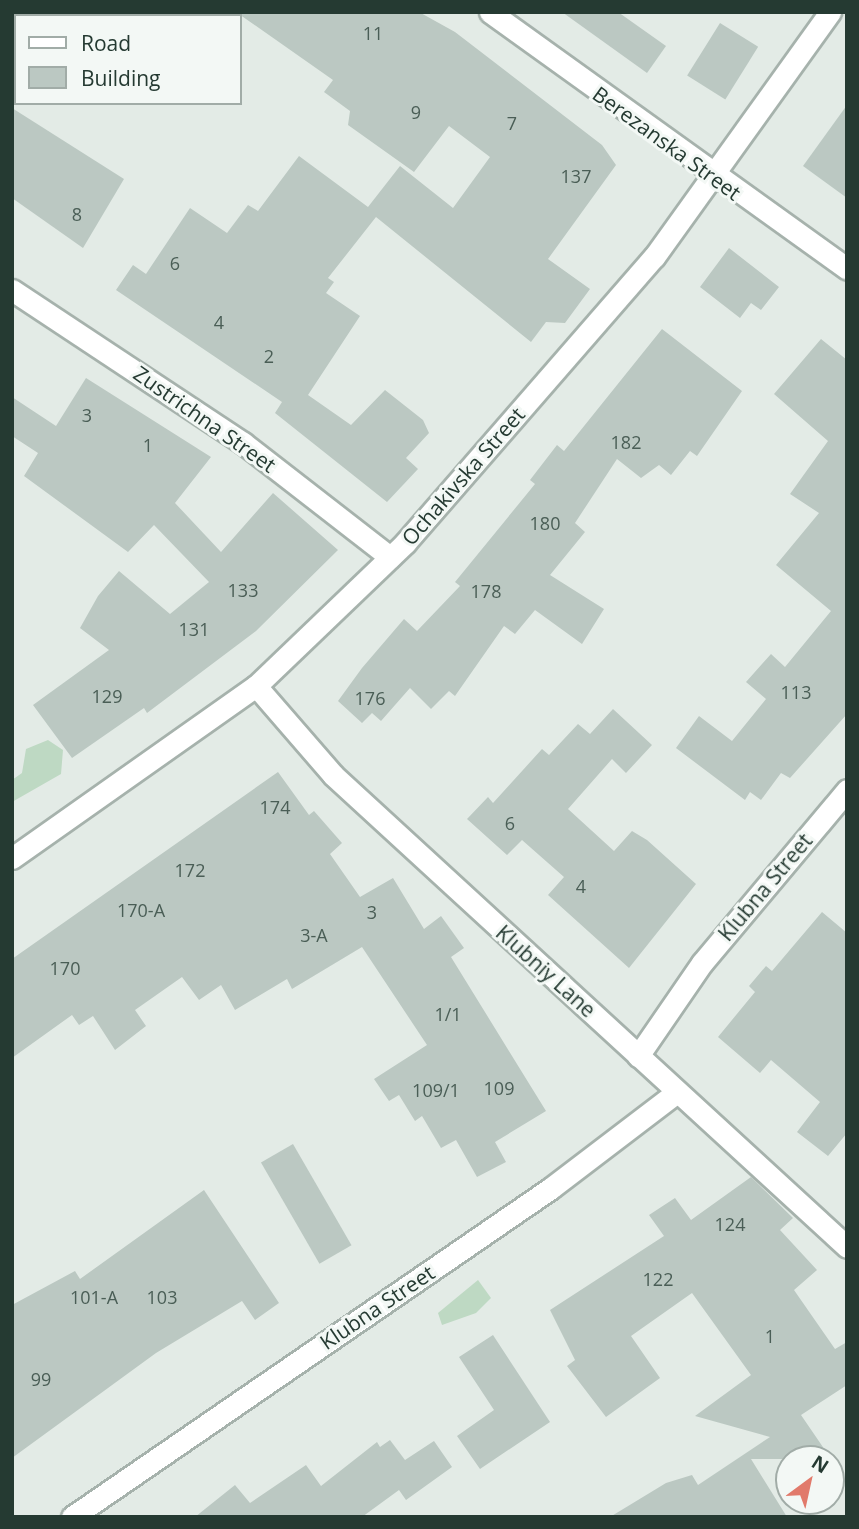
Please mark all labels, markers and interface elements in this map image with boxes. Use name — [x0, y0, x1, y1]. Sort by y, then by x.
legend — [14, 14, 242, 105]
house number: 11 — [363, 22, 383, 44]
text: Road — [81, 29, 131, 57]
text: Building — [81, 64, 160, 92]
street label: Berezanska Street — [588, 81, 746, 205]
house number: 9 — [411, 101, 421, 123]
house number: 7 — [507, 112, 517, 134]
house number: 137 — [561, 165, 591, 187]
house number: 8 — [72, 203, 82, 225]
house number: 6 — [170, 252, 180, 274]
house number: 4 — [214, 311, 224, 333]
house number: 2 — [264, 345, 274, 367]
street label: Zustrichna Street — [129, 361, 281, 477]
street label: Ochakivska Street — [396, 402, 530, 550]
house number: 3 — [82, 404, 92, 426]
house number: 182 — [611, 431, 641, 453]
house number: 1 — [143, 434, 153, 456]
house number: 180 — [530, 512, 560, 534]
house number: 133 — [228, 579, 258, 601]
house number: 178 — [471, 580, 501, 602]
house number: 131 — [179, 618, 209, 640]
house number: 113 — [781, 681, 811, 703]
house number: 129 — [92, 685, 122, 707]
house number: 176 — [355, 687, 385, 709]
house number: 174 — [260, 796, 290, 818]
house number: 6 — [505, 812, 515, 834]
street label: Klubna Street — [713, 828, 817, 946]
house number: 172 — [175, 859, 205, 881]
house number: 4 — [576, 875, 586, 897]
house number: 170-А — [117, 899, 165, 921]
house number: 3 — [367, 901, 377, 923]
street label: Klubniy Lane — [491, 920, 601, 1022]
house number: 3-А — [300, 924, 328, 946]
house number: 170 — [50, 957, 80, 979]
house number: 1/1 — [434, 1003, 462, 1025]
house number: 109 — [484, 1077, 514, 1099]
house number: 109/1 — [412, 1079, 460, 1101]
house number: 124 — [715, 1213, 745, 1235]
street label: Klubna Street — [315, 1259, 439, 1355]
house number: 122 — [643, 1268, 673, 1290]
house number: 101-А — [70, 1286, 118, 1308]
house number: 103 — [147, 1286, 177, 1308]
house number: 1 — [765, 1325, 775, 1347]
house number: 99 — [31, 1368, 51, 1390]
north arrow — [775, 1445, 845, 1515]
text: N — [807, 1449, 834, 1479]

